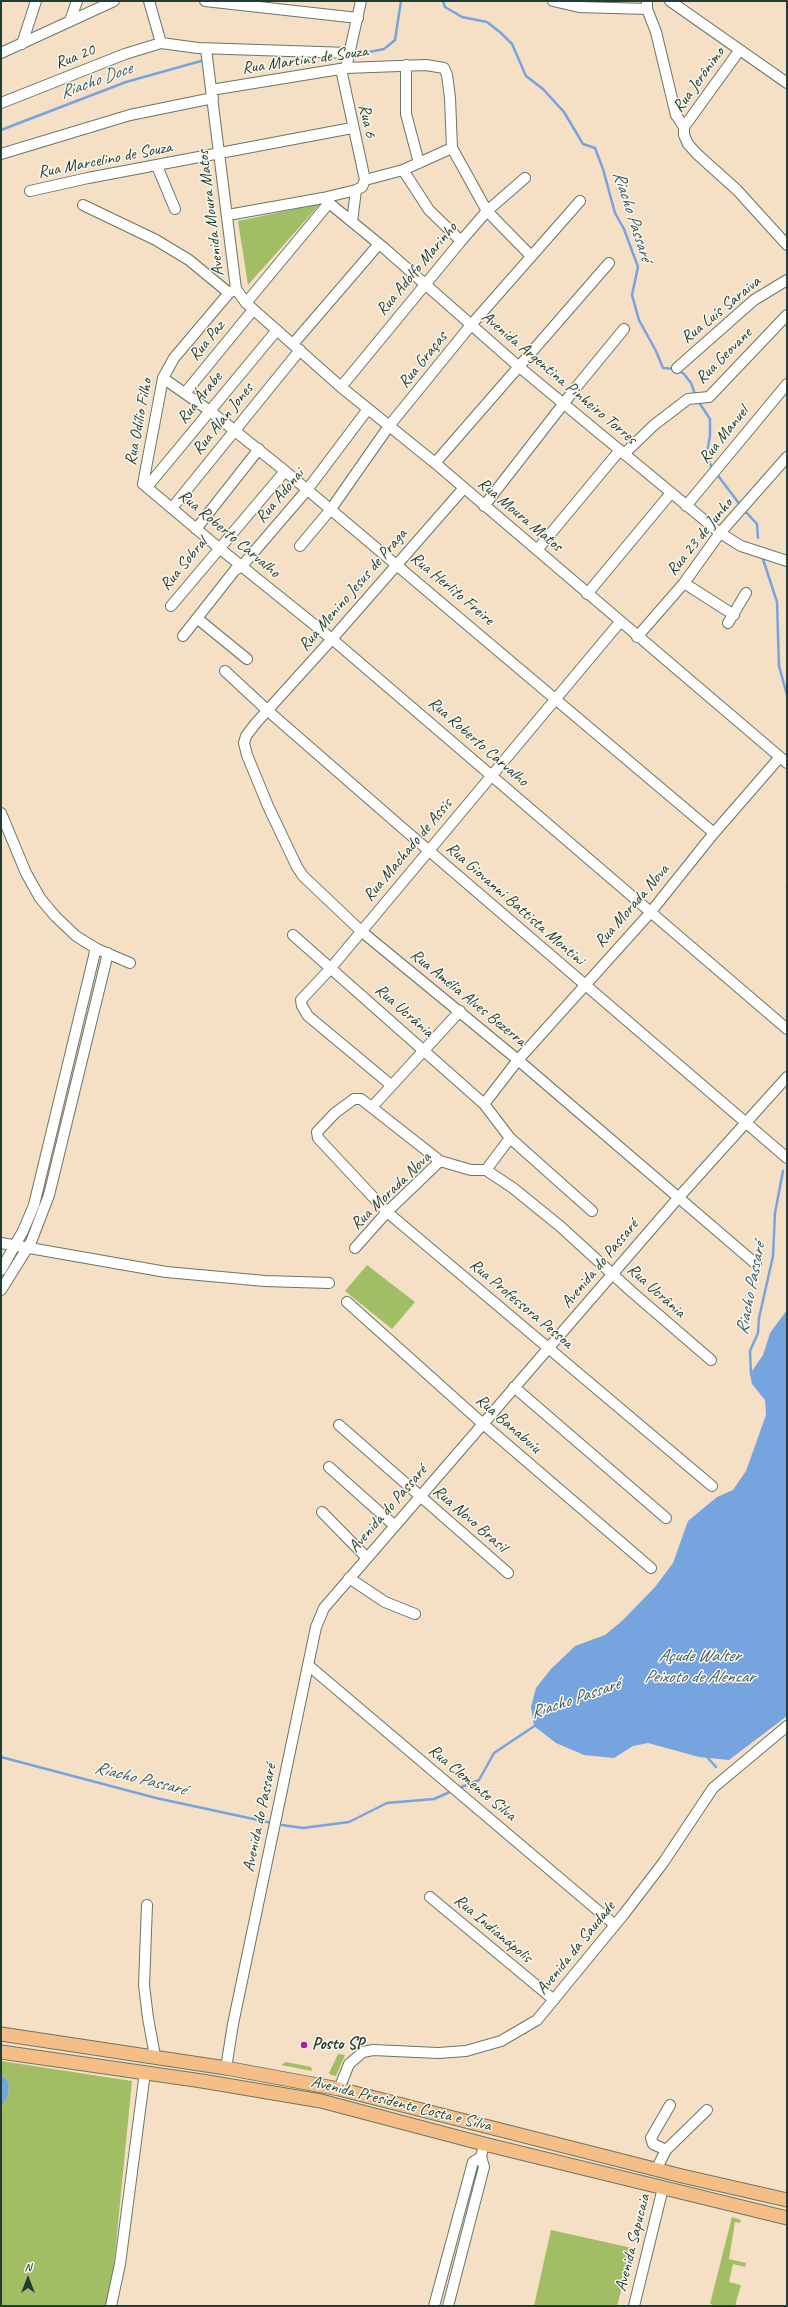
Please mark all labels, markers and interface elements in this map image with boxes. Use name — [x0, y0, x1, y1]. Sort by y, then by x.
street label: Rua 20 — [52, 40, 98, 74]
street label: Rua Martins de Souza — [241, 41, 369, 79]
street label: Rua Jerônimo — [668, 43, 730, 117]
water label: Riacho Doce — [57, 58, 135, 104]
street label: Rua 6 — [354, 103, 380, 139]
street label: Rua Marcelino de Souza — [36, 137, 174, 183]
street label: Avenida Moura Matos — [193, 149, 229, 277]
water label: Riacho Passaré — [607, 169, 657, 263]
street label: Rua Adolfo Marinho — [372, 218, 462, 320]
street label: Rua Luís Saraiva — [677, 272, 765, 348]
street label: Avenida Argentina Pinheiro Torres — [477, 307, 641, 449]
street label: Rua Paz — [185, 317, 229, 365]
street label: Rua Geovane — [692, 324, 756, 388]
street label: Rua Graças — [394, 328, 452, 392]
street label: Rua Árabe — [173, 368, 227, 428]
street label: Rua Odílio Filho — [121, 377, 157, 467]
street label: Rua Alan Jones — [188, 379, 258, 459]
street label: Rua Manuel — [695, 402, 753, 468]
street label: Rua Adonai — [251, 465, 309, 527]
street label: Rua Moura Matos — [473, 474, 567, 556]
street label: Rua Roberto Carvalho — [174, 486, 284, 582]
street label: Rua 23 de Junho — [662, 494, 738, 580]
street label: Rua Menino Jesus de Praga — [294, 525, 412, 655]
street label: Rua Sobral — [156, 533, 212, 595]
street label: Rua Herlito Freire — [406, 548, 498, 630]
street label: Rua Roberto Carvalho — [424, 693, 532, 791]
street label: Rua Machado de Assis — [359, 794, 457, 906]
street label: Rua Giovanni Battista Montini — [441, 838, 589, 970]
street label: Rua Morada Nova — [590, 860, 674, 952]
street label: Rua Amélia Alves Bezerra — [406, 945, 530, 1051]
street label: Rua Ucrânia — [370, 980, 438, 1042]
street label: Rua Morada Nova — [347, 1148, 435, 1234]
street label: Avenida do Passaré — [557, 1215, 643, 1313]
water label: Riacho Passaré — [732, 1241, 770, 1337]
street label: Rua Professora Pessoa — [465, 1255, 577, 1353]
street label: Rua Ucrânia — [623, 1260, 689, 1322]
street label: Rua Banabuíu — [471, 1390, 545, 1458]
street label: Avenida do Passaré — [344, 1461, 432, 1557]
street label: Rua Novo Brasil — [429, 1481, 511, 1557]
water label: Açude Walter Peixoto de Alencar — [644, 1645, 754, 1688]
water label: Riacho Passaré — [528, 1674, 622, 1724]
street label: Rua Clemente Silva — [424, 1740, 520, 1826]
water label: Riacho Passaré — [92, 1757, 188, 1801]
street label: Avenida do Passaré — [239, 1762, 281, 1874]
street label: Rua Indianápolis — [450, 1890, 536, 1968]
street label: Avenida da Saudade — [532, 1897, 620, 1999]
place label: Posto SP — [312, 2035, 364, 2055]
marker: Posto SP — [299, 2040, 309, 2050]
street label: Avenida Presidente Costa e Silva — [309, 2072, 493, 2136]
street label: Avenida Sapucaia — [611, 2192, 655, 2294]
north arrow — [8, 2259, 48, 2299]
text: N — [25, 2260, 31, 2274]

